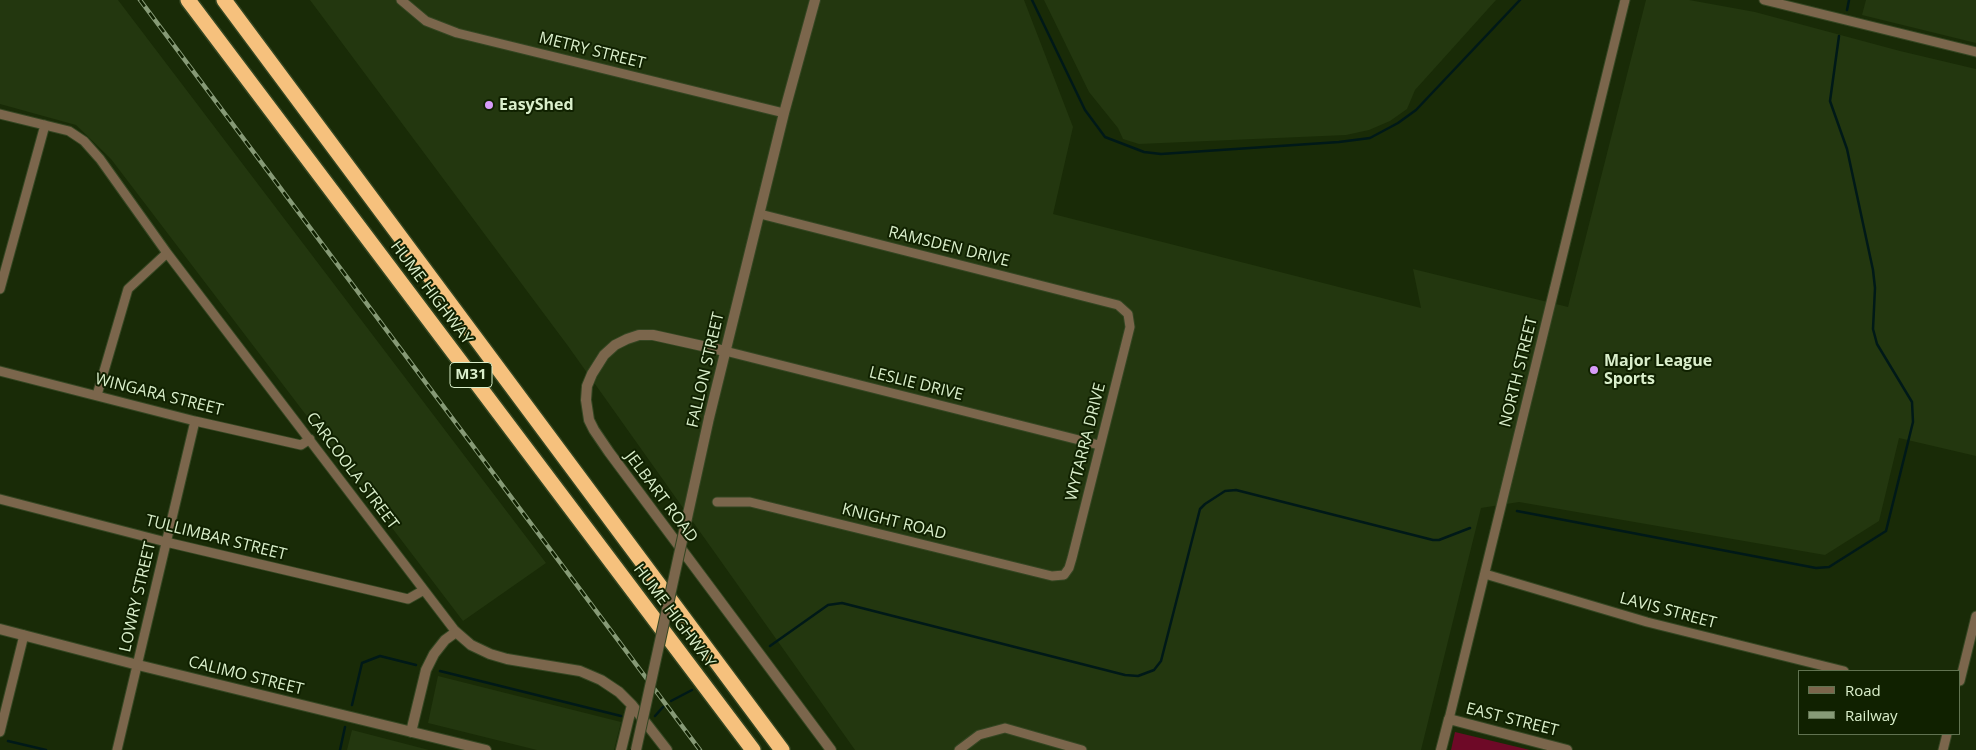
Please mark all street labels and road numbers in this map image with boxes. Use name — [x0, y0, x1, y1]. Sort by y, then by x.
street label: METRY STREET — [537, 28, 647, 74]
street label: RAMSDEN DRIVE — [886, 223, 1012, 271]
street label: HUME HIGHWAY — [386, 238, 476, 348]
street label: FALLON STREET — [683, 310, 729, 430]
street label: NORTH STREET — [1496, 315, 1542, 429]
road number: M31 — [450, 362, 492, 388]
street label: LESLIE DRIVE — [867, 363, 965, 405]
street label: WINGARA STREET — [93, 370, 225, 420]
street label: WYTARRA DRIVE — [1062, 381, 1110, 503]
street label: CARCOOLA STREET — [302, 409, 402, 533]
street label: JELBART ROAD — [621, 448, 701, 546]
street label: KNIGHT ROAD — [840, 500, 948, 544]
street label: TULLIMBAR STREET — [144, 511, 288, 565]
street label: LOWRY STREET — [116, 540, 160, 654]
street label: HUME HIGHWAY — [629, 561, 719, 671]
street label: LAVIS STREET — [1617, 589, 1719, 633]
street label: CALIMO STREET — [186, 652, 306, 700]
street label: EAST STREET — [1464, 699, 1560, 741]

